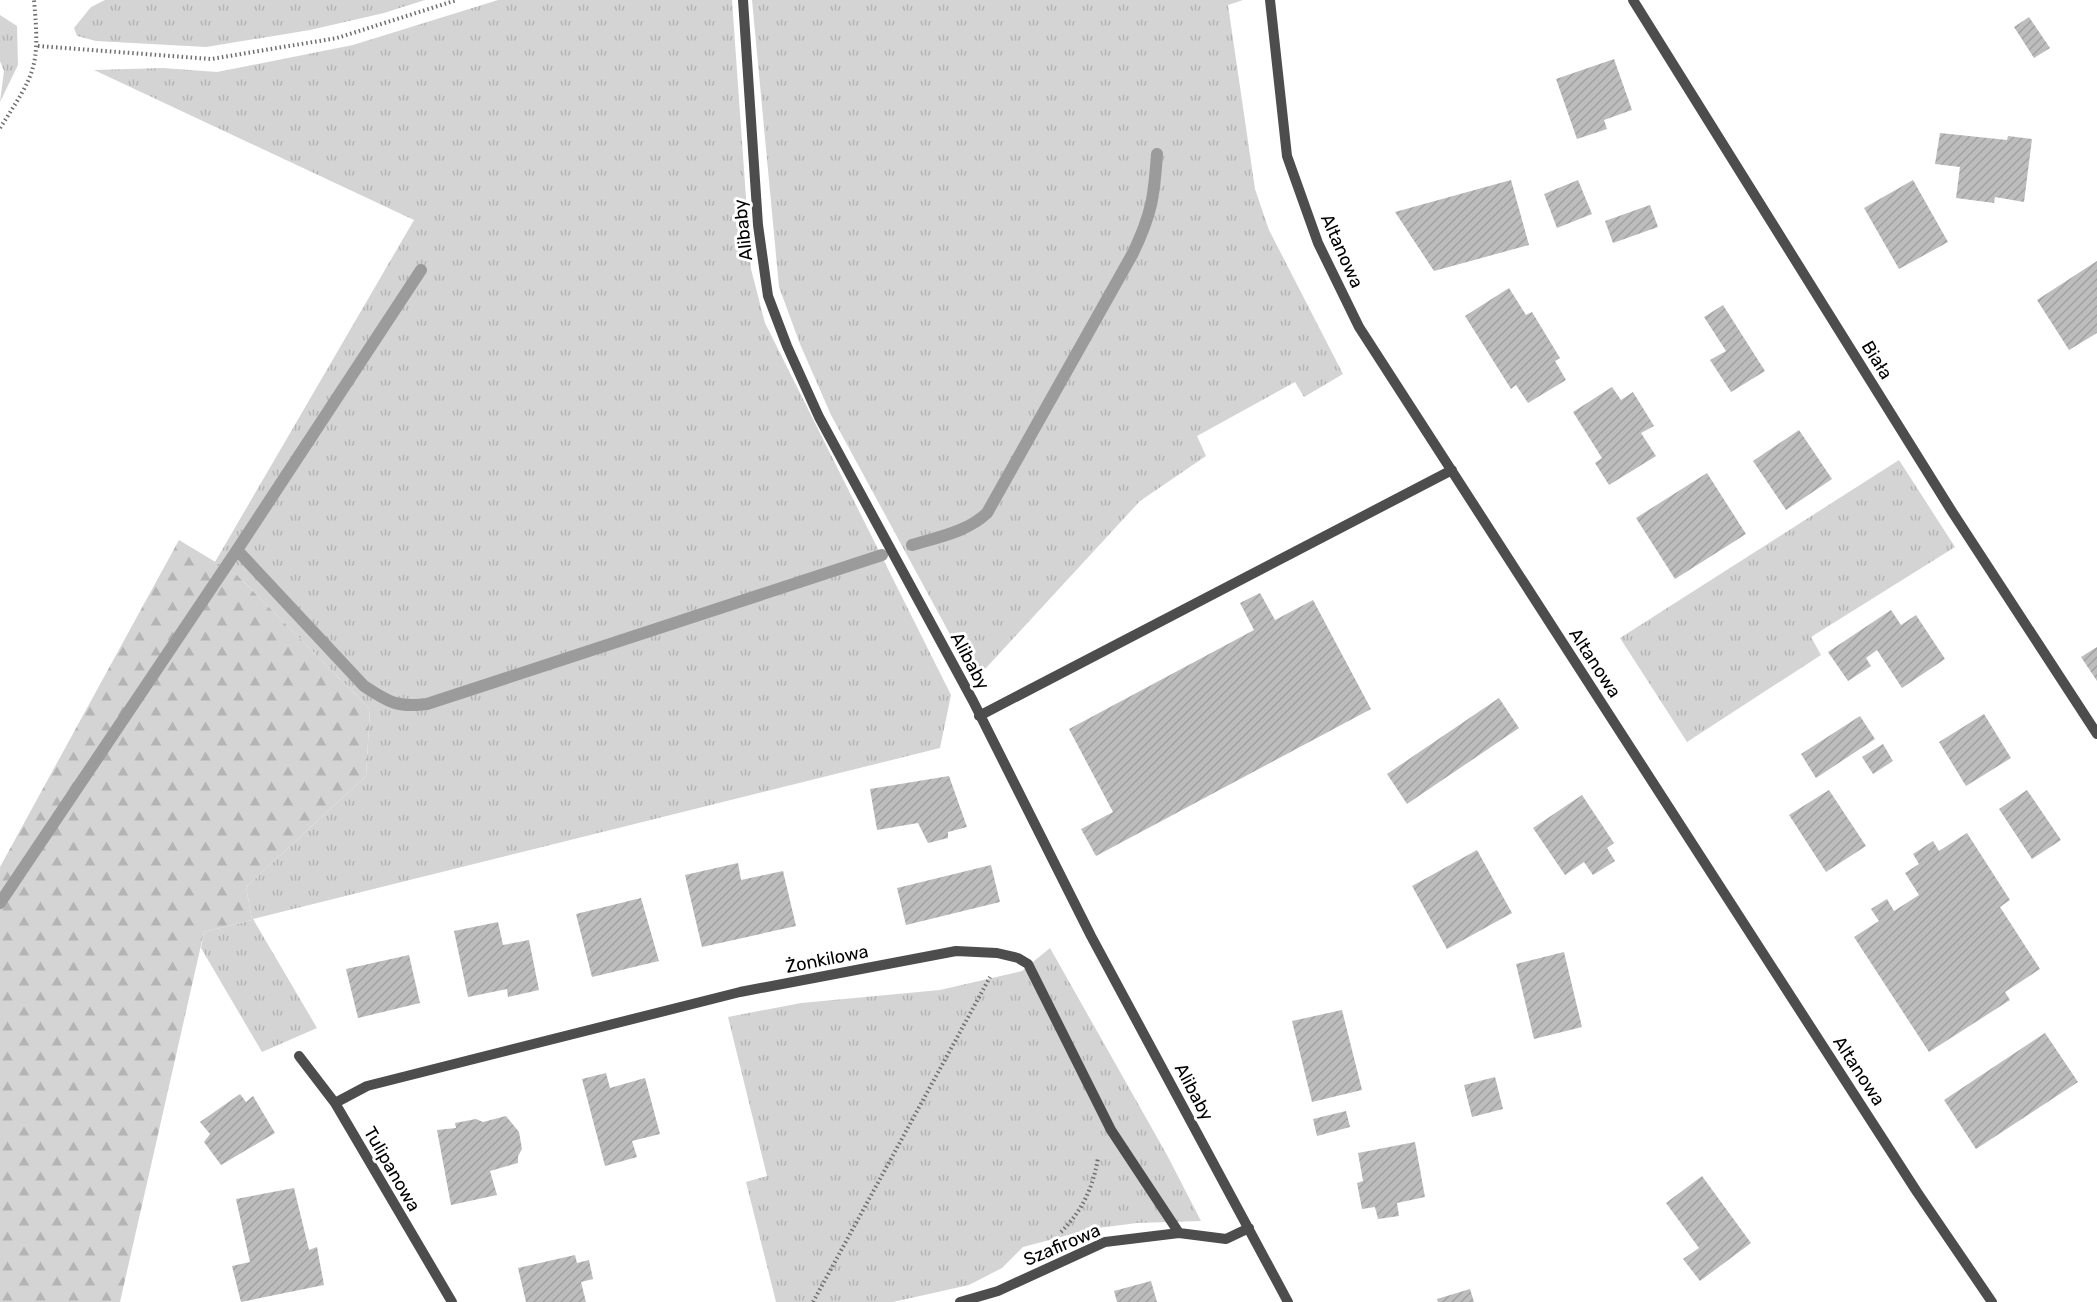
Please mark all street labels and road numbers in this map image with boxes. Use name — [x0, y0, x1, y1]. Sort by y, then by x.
street label: Alibaby — [729, 198, 757, 262]
street label: Altanowa — [1316, 211, 1368, 291]
street label: Biała — [1857, 337, 1897, 383]
street label: Altanowa — [1564, 624, 1626, 702]
street label: Alibaby — [946, 629, 994, 693]
street label: Żonkilowa — [784, 940, 870, 978]
street label: Altanowa — [1828, 1032, 1890, 1110]
street label: Alibaby — [1170, 1060, 1218, 1124]
street label: Tulipanowa — [359, 1123, 425, 1215]
street label: Szafirowa — [1020, 1219, 1104, 1271]

